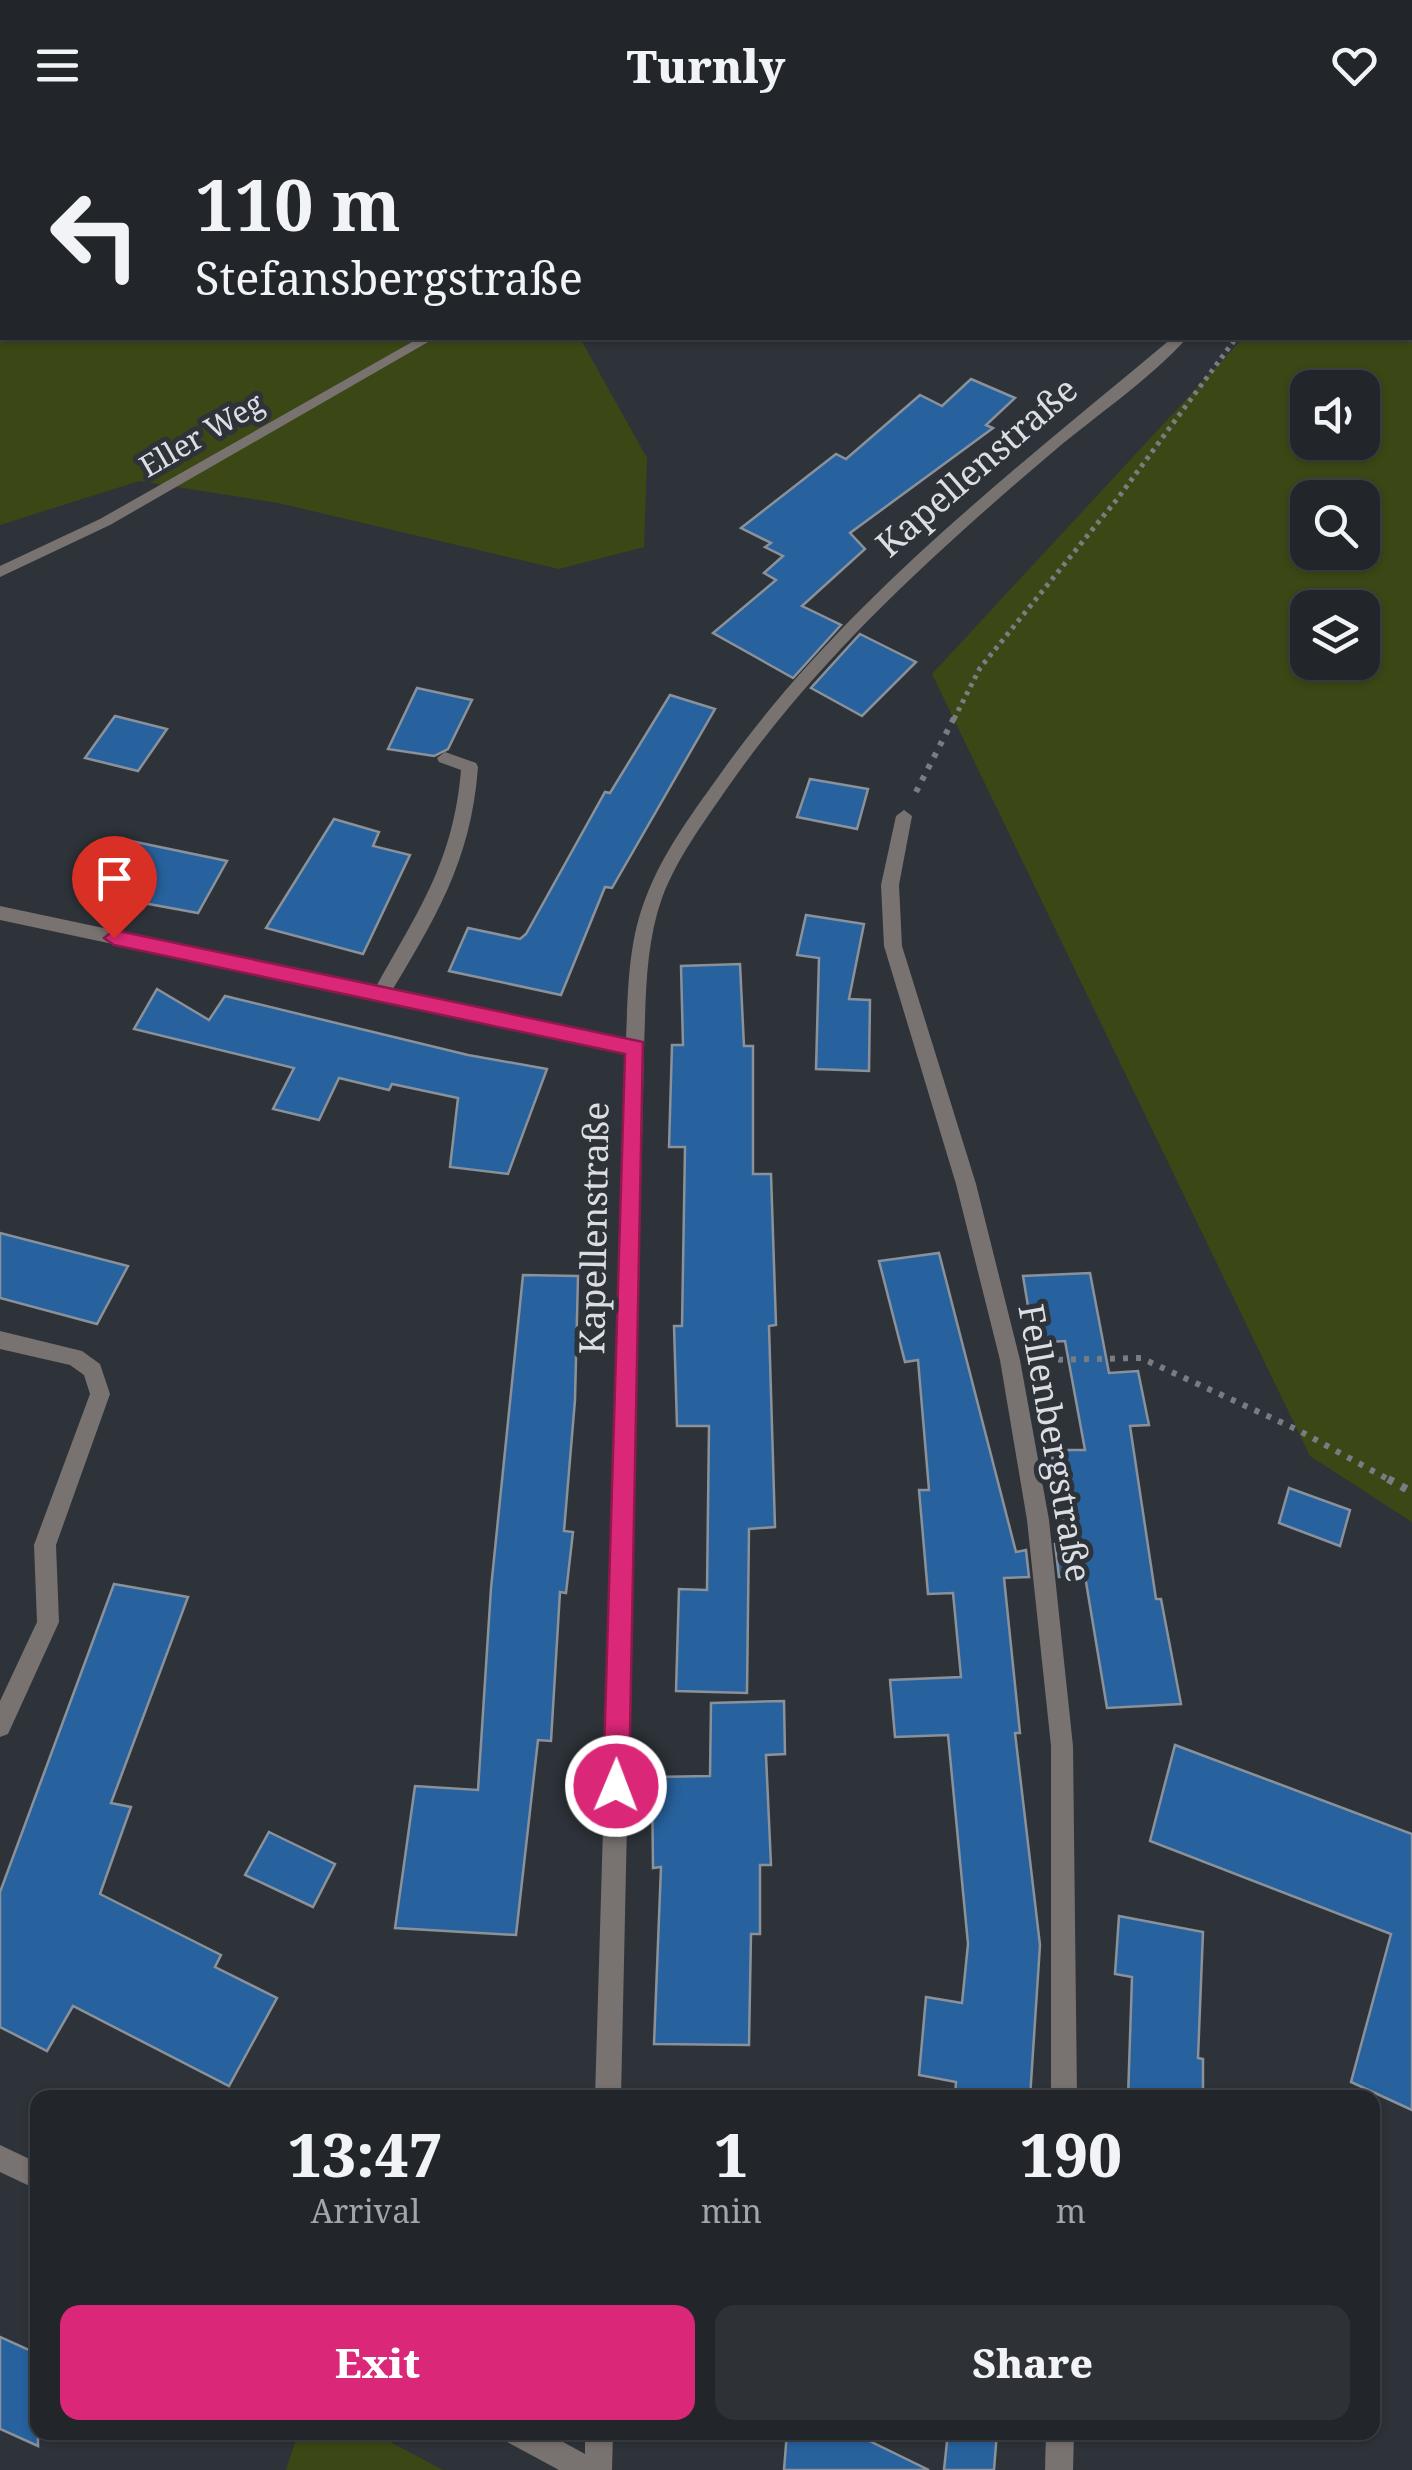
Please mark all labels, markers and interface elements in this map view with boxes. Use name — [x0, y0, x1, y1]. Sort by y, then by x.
text: Turnly — [627, 35, 785, 96]
icon: menu — [30, 38, 85, 93]
icon: heart — [1327, 38, 1382, 93]
text: 110 m — [195, 156, 401, 252]
icon: left — [30, 170, 160, 300]
text: Stefansbergstraße — [195, 247, 583, 308]
street label: Kapellenstraße — [865, 365, 1087, 567]
map controls — [1290, 370, 1380, 680]
button: sound — [1290, 370, 1380, 460]
street label: Eller Weg — [131, 382, 271, 486]
button: search — [1290, 480, 1380, 570]
button: layers — [1290, 590, 1380, 680]
pin — [72, 836, 157, 939]
icon: arrive — [87, 851, 142, 906]
street label: Kapellenstraße — [567, 1101, 619, 1355]
street label: Fellenbergstraße — [1008, 1300, 1104, 1586]
position arrow — [564, 1734, 668, 1838]
text: 13:47 — [288, 2113, 443, 2195]
text: 1 — [714, 2113, 748, 2195]
text: 190 — [1020, 2113, 1122, 2195]
text: Arrival — [311, 2189, 420, 2232]
text: min — [701, 2189, 762, 2232]
text: m — [1056, 2189, 1086, 2232]
button: Exit — [60, 2305, 695, 2420]
button: Share — [715, 2305, 1350, 2420]

